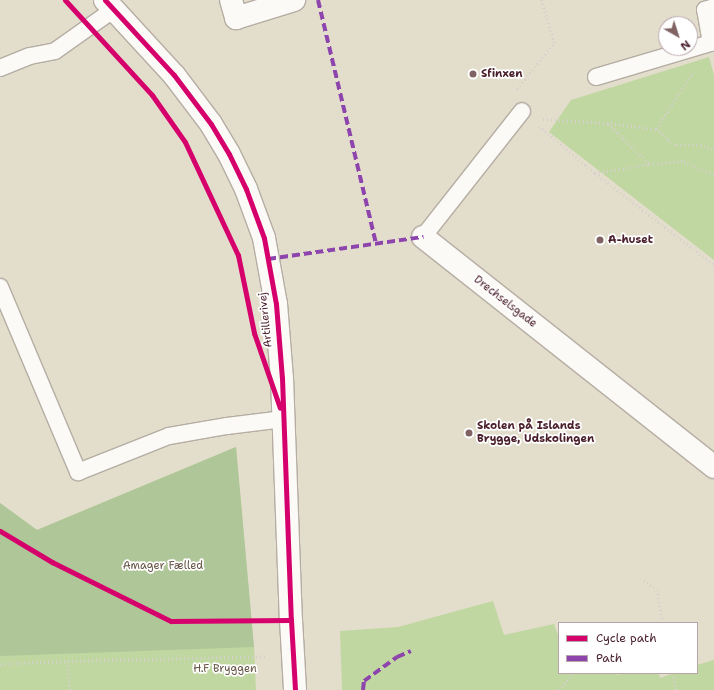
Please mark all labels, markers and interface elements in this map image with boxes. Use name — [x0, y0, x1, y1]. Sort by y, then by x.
north arrow — [658, 16, 698, 56]
text: N — [677, 36, 693, 54]
place label: Sfinxen — [481, 67, 523, 81]
marker: Sfinxen — [468, 69, 478, 79]
place label: A-huset — [608, 233, 653, 247]
marker: A-huset — [595, 235, 605, 245]
street label: Drechselsgade — [471, 273, 539, 331]
street label: Artillerivej — [257, 292, 275, 348]
place label: Skolen på Islands Brygge, Udskolingen — [477, 420, 594, 446]
marker: Skolen på Islands Brygge, Udskolingen — [464, 428, 474, 438]
park label: Amager Fælled — [123, 559, 203, 573]
legend — [558, 622, 698, 674]
text: Cycle path — [596, 630, 657, 646]
text: Path — [596, 650, 622, 666]
park label: H.F Bryggen — [193, 662, 257, 676]

